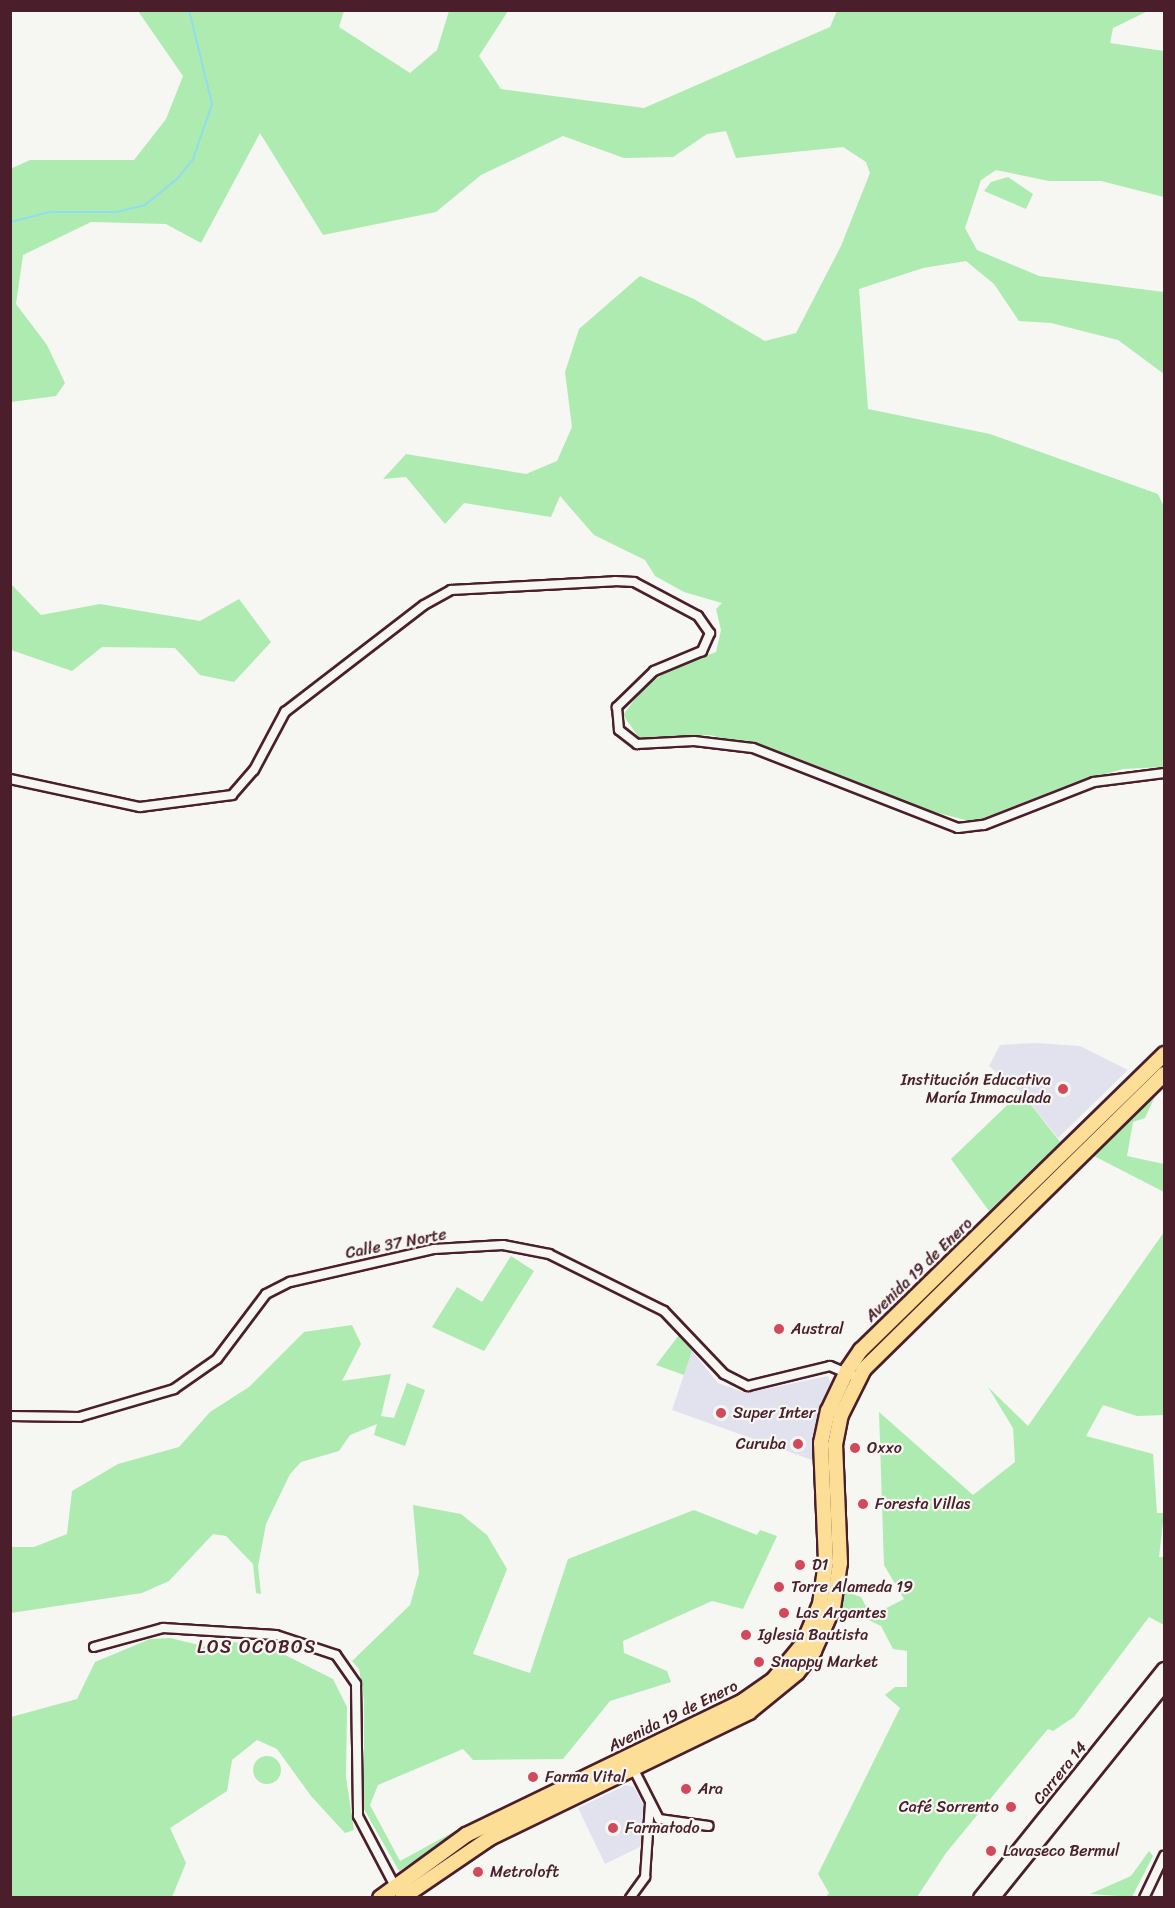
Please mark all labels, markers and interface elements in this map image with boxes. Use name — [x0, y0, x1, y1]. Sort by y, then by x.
place label: Institución Educativa María Inmaculada — [901, 1070, 1051, 1108]
marker: Institución Educativa María Inmaculada — [1056, 1082, 1070, 1096]
street label: Avenida 19 de Enero — [861, 1214, 977, 1326]
street label: Calle 37 Norte — [344, 1225, 448, 1263]
place label: Austral — [791, 1319, 844, 1339]
marker: Austral — [772, 1322, 786, 1336]
place label: Super Inter — [733, 1403, 816, 1423]
marker: Super Inter — [714, 1406, 728, 1420]
place label: Curuba — [736, 1434, 786, 1454]
marker: Curuba — [791, 1437, 805, 1451]
place label: Oxxo — [867, 1438, 902, 1458]
marker: Oxxo — [848, 1441, 862, 1455]
place label: Foresta Villas — [875, 1494, 970, 1514]
marker: Foresta Villas — [856, 1497, 870, 1511]
place label: D1 — [812, 1555, 828, 1575]
marker: D1 — [793, 1558, 807, 1572]
place label: Torre Alameda 19 — [791, 1577, 913, 1597]
marker: Torre Alameda 19 — [772, 1580, 786, 1594]
place label: Las Argantes — [796, 1603, 887, 1623]
marker: Las Argantes — [777, 1606, 791, 1620]
place label: Iglesia Bautista — [758, 1625, 868, 1645]
marker: Iglesia Bautista — [739, 1628, 753, 1642]
district label: LOS OCOBOS — [198, 1636, 316, 1658]
place label: Snappy Market — [771, 1652, 878, 1672]
marker: Snappy Market — [752, 1655, 766, 1669]
street label: Avenida 19 de Enero — [605, 1676, 741, 1756]
street label: Carrera 14 — [1029, 1738, 1091, 1808]
place label: Farma Vital — [545, 1767, 626, 1787]
marker: Farma Vital — [526, 1770, 540, 1784]
place label: Ara — [698, 1779, 723, 1799]
marker: Ara — [679, 1782, 693, 1796]
place label: Café Sorrento — [898, 1797, 999, 1817]
marker: Café Sorrento — [1004, 1800, 1018, 1814]
place label: Farmatodo — [625, 1818, 700, 1838]
marker: Farmatodo — [606, 1821, 620, 1835]
place label: Lavaseco Bermul — [1003, 1841, 1120, 1861]
marker: Lavaseco Bermul — [984, 1844, 998, 1858]
place label: Metroloft — [490, 1862, 559, 1882]
marker: Metroloft — [471, 1865, 485, 1879]

